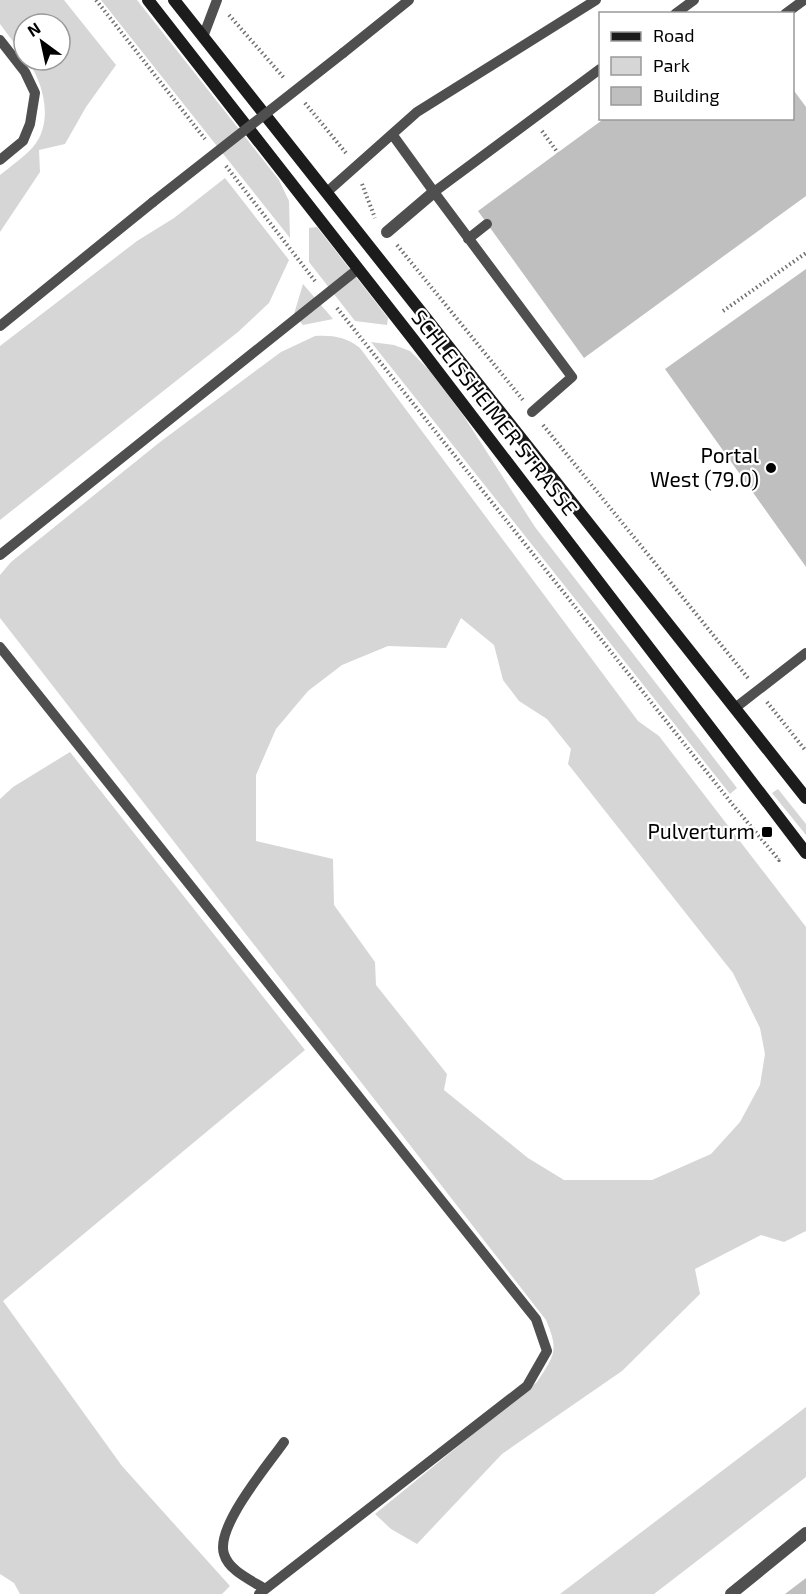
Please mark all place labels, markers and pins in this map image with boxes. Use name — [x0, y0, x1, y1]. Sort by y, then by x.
place label: Portal West (79.0) — [650, 442, 760, 491]
marker: Portal West (79.0) — [764, 461, 778, 475]
place label: Pulverturm — [647, 818, 755, 843]
marker: Pulverturm — [760, 825, 774, 839]

